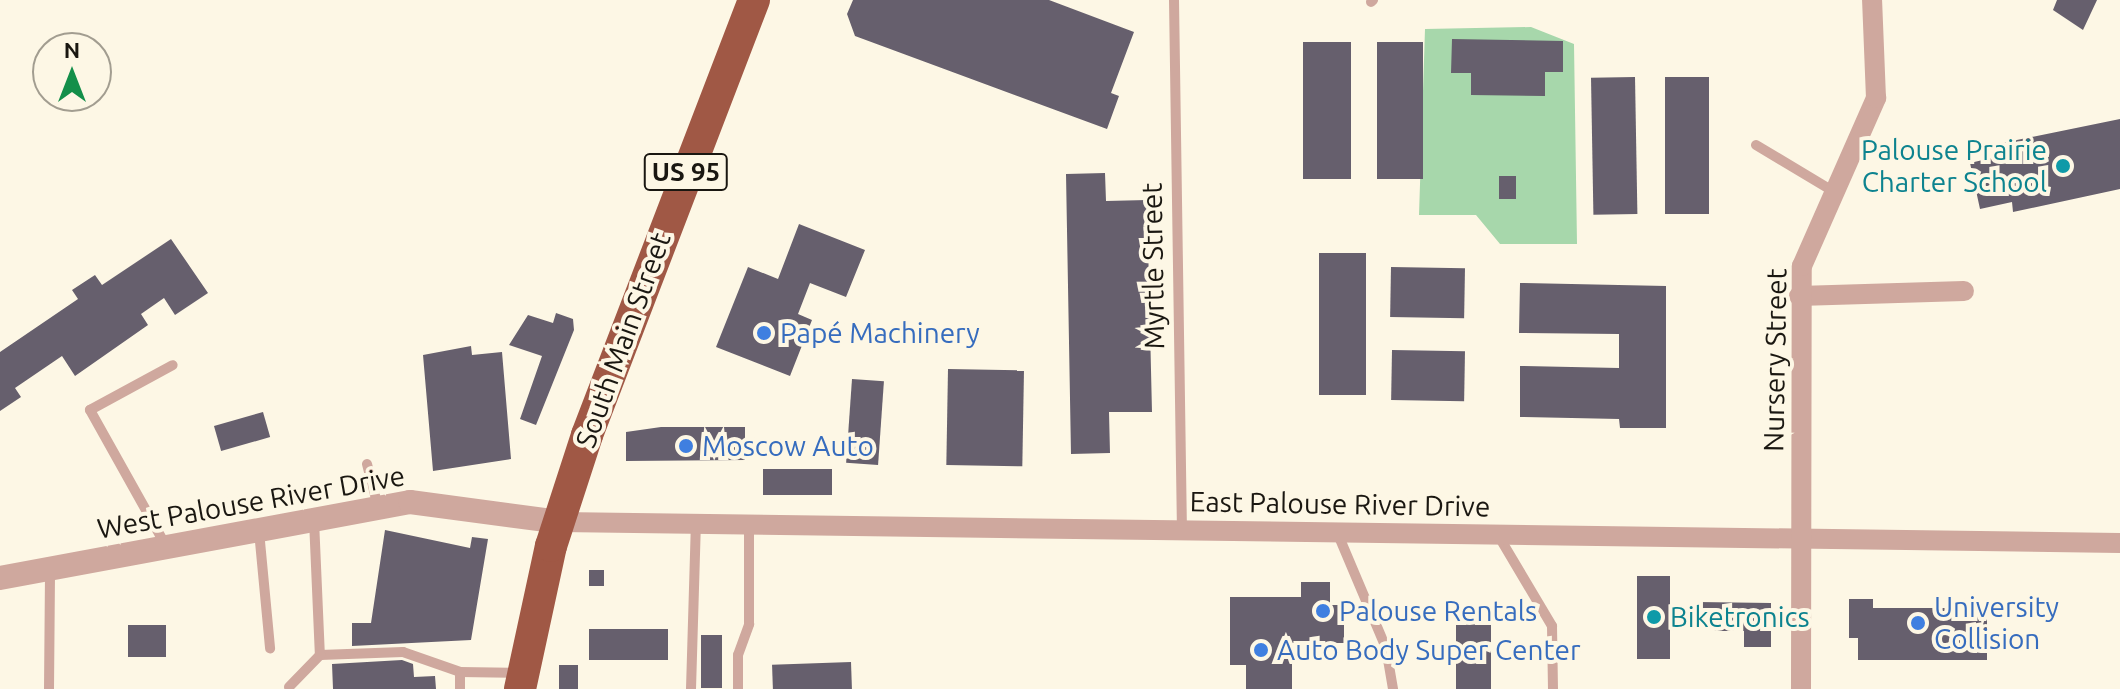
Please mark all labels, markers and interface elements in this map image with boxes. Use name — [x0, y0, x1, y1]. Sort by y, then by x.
north arrow — [32, 32, 112, 112]
text: N — [64, 37, 80, 62]
place label: Palouse Prairie Charter School — [1861, 133, 2047, 199]
road number: US 95 — [642, 150, 730, 194]
marker: Palouse Prairie Charter School — [2054, 157, 2072, 175]
street label: Myrtle Street — [1135, 182, 1171, 350]
street label: South Main Street — [568, 228, 678, 452]
street label: Nursery Street — [1757, 268, 1793, 452]
place label: Papé Machinery — [780, 316, 980, 350]
marker: Papé Machinery — [755, 324, 773, 342]
place label: Moscow Auto — [702, 429, 874, 463]
marker: Moscow Auto — [677, 437, 695, 455]
street label: West Palouse River Drive — [95, 458, 407, 546]
street label: East Palouse River Drive — [1189, 485, 1491, 523]
place label: University Collision — [1934, 590, 2059, 656]
place label: Palouse Rentals — [1339, 594, 1537, 628]
place label: Biketronics — [1670, 600, 1810, 634]
marker: Palouse Rentals — [1314, 602, 1332, 620]
marker: Biketronics — [1645, 608, 1663, 626]
marker: University Collision — [1909, 614, 1927, 632]
place label: Auto Body Super Center — [1277, 633, 1580, 667]
marker: Auto Body Super Center — [1252, 641, 1270, 659]

